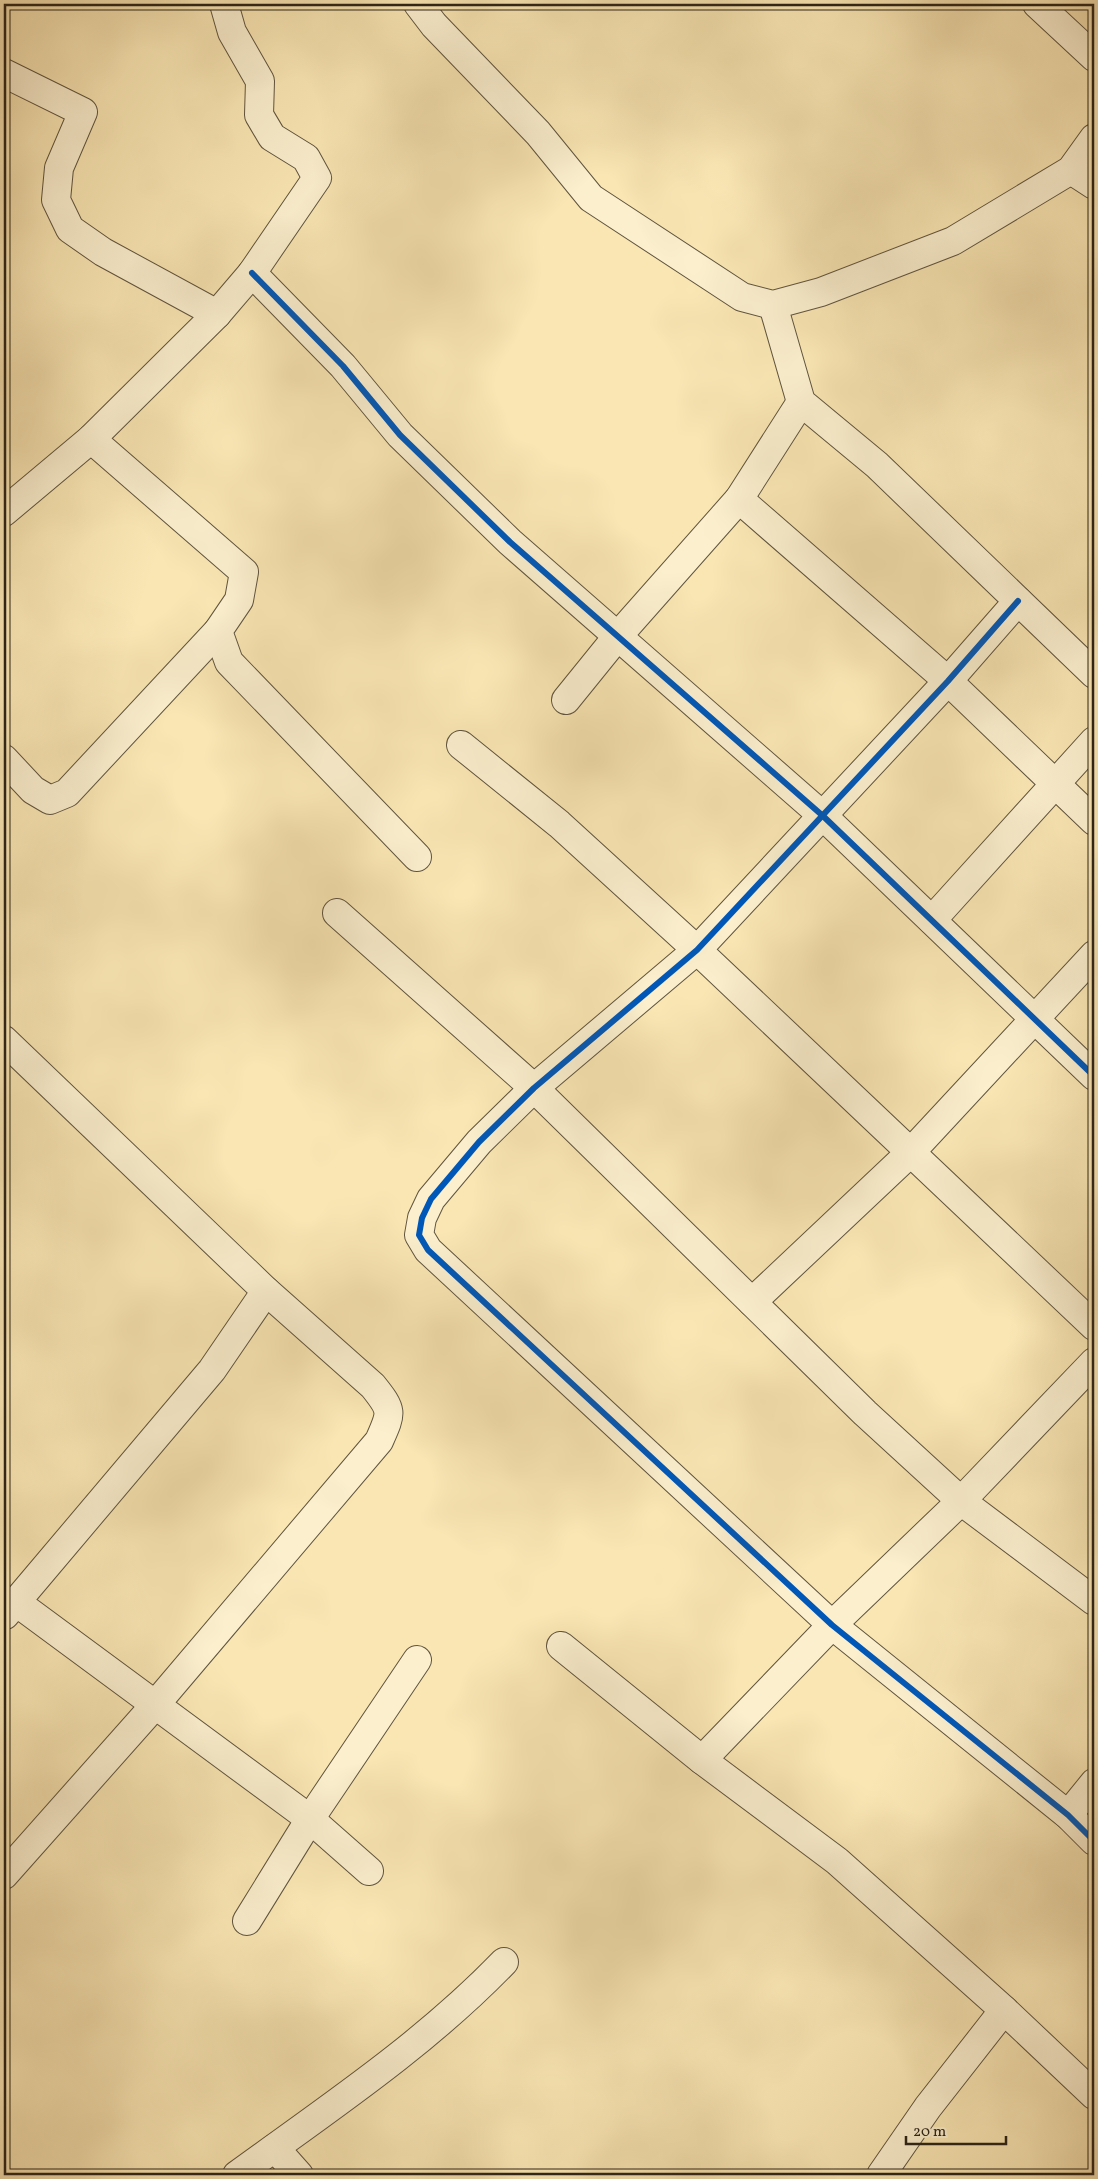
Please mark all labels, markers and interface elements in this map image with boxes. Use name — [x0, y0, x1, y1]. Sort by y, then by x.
scale bar — [906, 2114, 1006, 2146]
text: 20 m — [913, 2122, 946, 2143]

